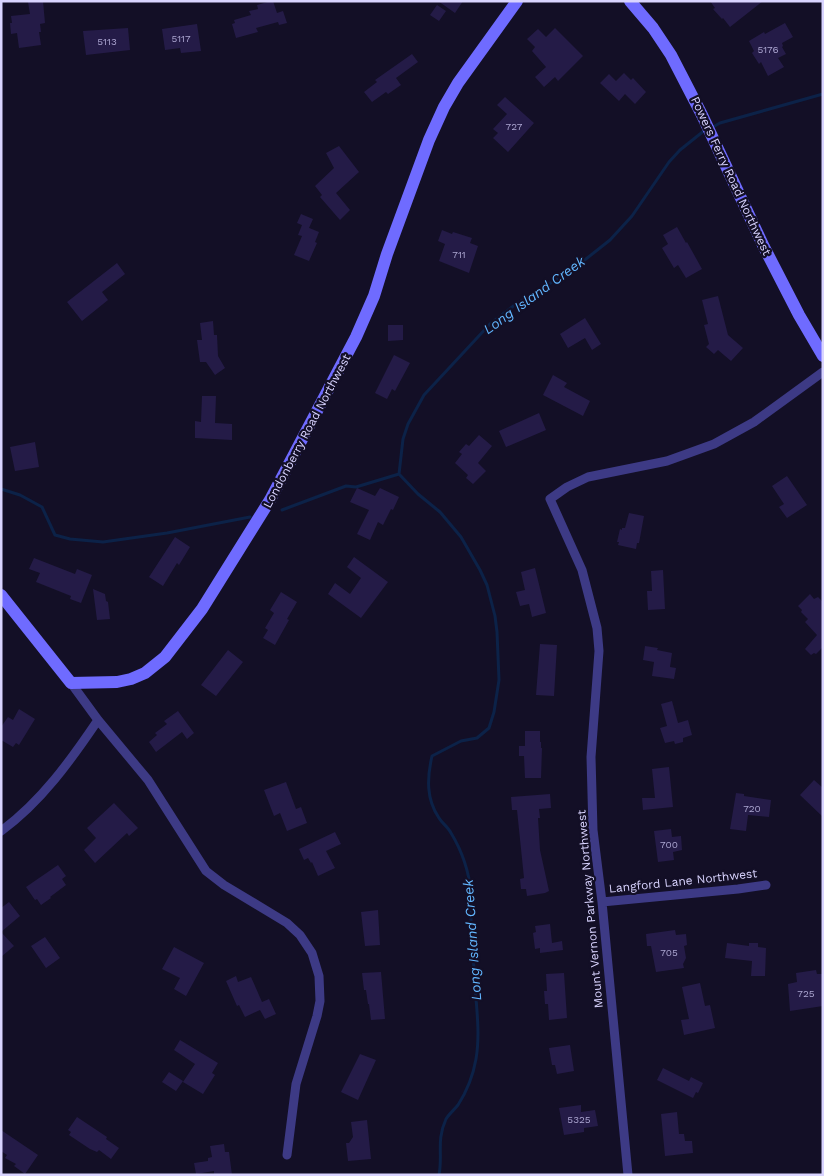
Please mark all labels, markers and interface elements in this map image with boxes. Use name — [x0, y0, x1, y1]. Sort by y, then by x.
house number: 5117 — [171, 33, 191, 44]
house number: 5113 — [97, 36, 117, 47]
house number: 5176 — [757, 44, 779, 55]
street label: Powers Ferry Road Northwest — [688, 94, 774, 258]
house number: 727 — [506, 121, 523, 132]
house number: 711 — [452, 249, 466, 260]
water label: Long Island Creek — [480, 253, 588, 337]
street label: Londonberry Road Northwest — [260, 352, 354, 510]
house number: 720 — [743, 803, 761, 814]
street label: Mount Vernon Parkway Northwest — [574, 809, 606, 1009]
house number: 700 — [660, 839, 678, 850]
street label: Langford Lane Northwest — [608, 866, 758, 896]
water label: Long Island Creek — [460, 878, 484, 1001]
house number: 705 — [660, 947, 678, 958]
house number: 725 — [797, 988, 815, 999]
house number: 5325 — [567, 1114, 591, 1125]

